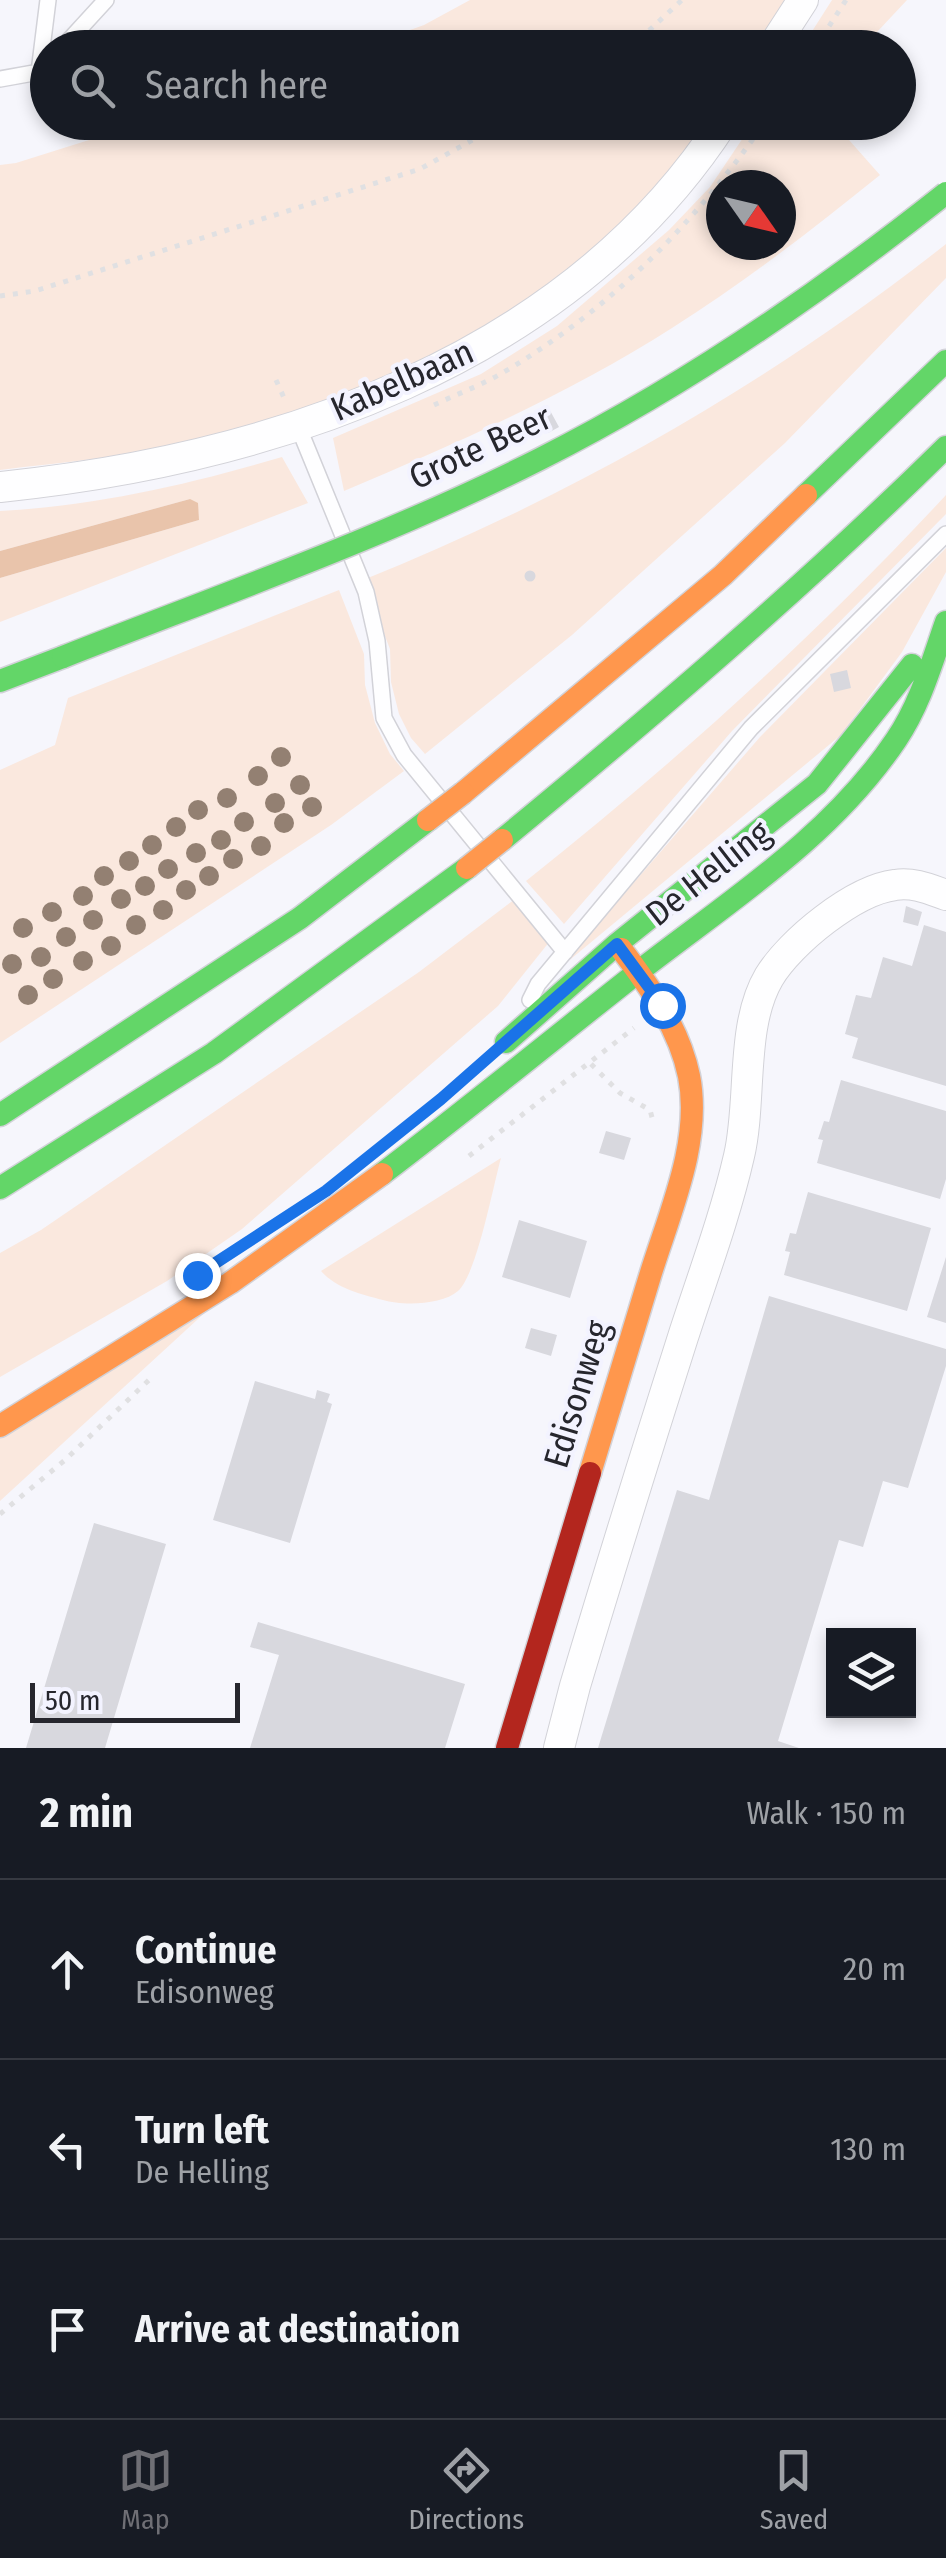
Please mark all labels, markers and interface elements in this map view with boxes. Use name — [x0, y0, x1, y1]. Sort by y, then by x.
search box — [30, 30, 916, 140]
icon: search — [65, 58, 120, 113]
text: Search here — [145, 62, 328, 108]
north arrow — [706, 170, 796, 260]
street label: Kabelbaan — [324, 330, 480, 430]
street label: Grote Beer — [402, 396, 558, 498]
street label: De Helling — [637, 811, 779, 935]
route start — [640, 983, 686, 1029]
route end — [175, 1253, 221, 1299]
street label: Edisonweg — [535, 1315, 619, 1473]
map controls — [826, 1628, 916, 1718]
button: layers — [826, 1628, 916, 1718]
scale bar — [30, 1678, 240, 1722]
text: 50 m — [45, 1684, 101, 1717]
text: 2 min — [40, 1788, 133, 1838]
text: Walk · 150 m — [746, 1794, 906, 1832]
text: Continue — [135, 1927, 276, 1973]
icon: ahead — [40, 1942, 95, 1997]
text: 20 m — [843, 1950, 906, 1988]
text: Edisonweg — [135, 1973, 274, 2011]
text: Turn left — [135, 2107, 269, 2153]
icon: left — [40, 2122, 95, 2177]
text: 130 m — [830, 2130, 906, 2168]
text: De Helling — [135, 2153, 269, 2191]
icon: arrive — [40, 2302, 95, 2357]
text: Arrive at destination — [135, 2306, 460, 2352]
tab: Map — [118, 2443, 173, 2536]
tab: Directions — [408, 2443, 524, 2536]
tab: Saved — [760, 2443, 828, 2536]

